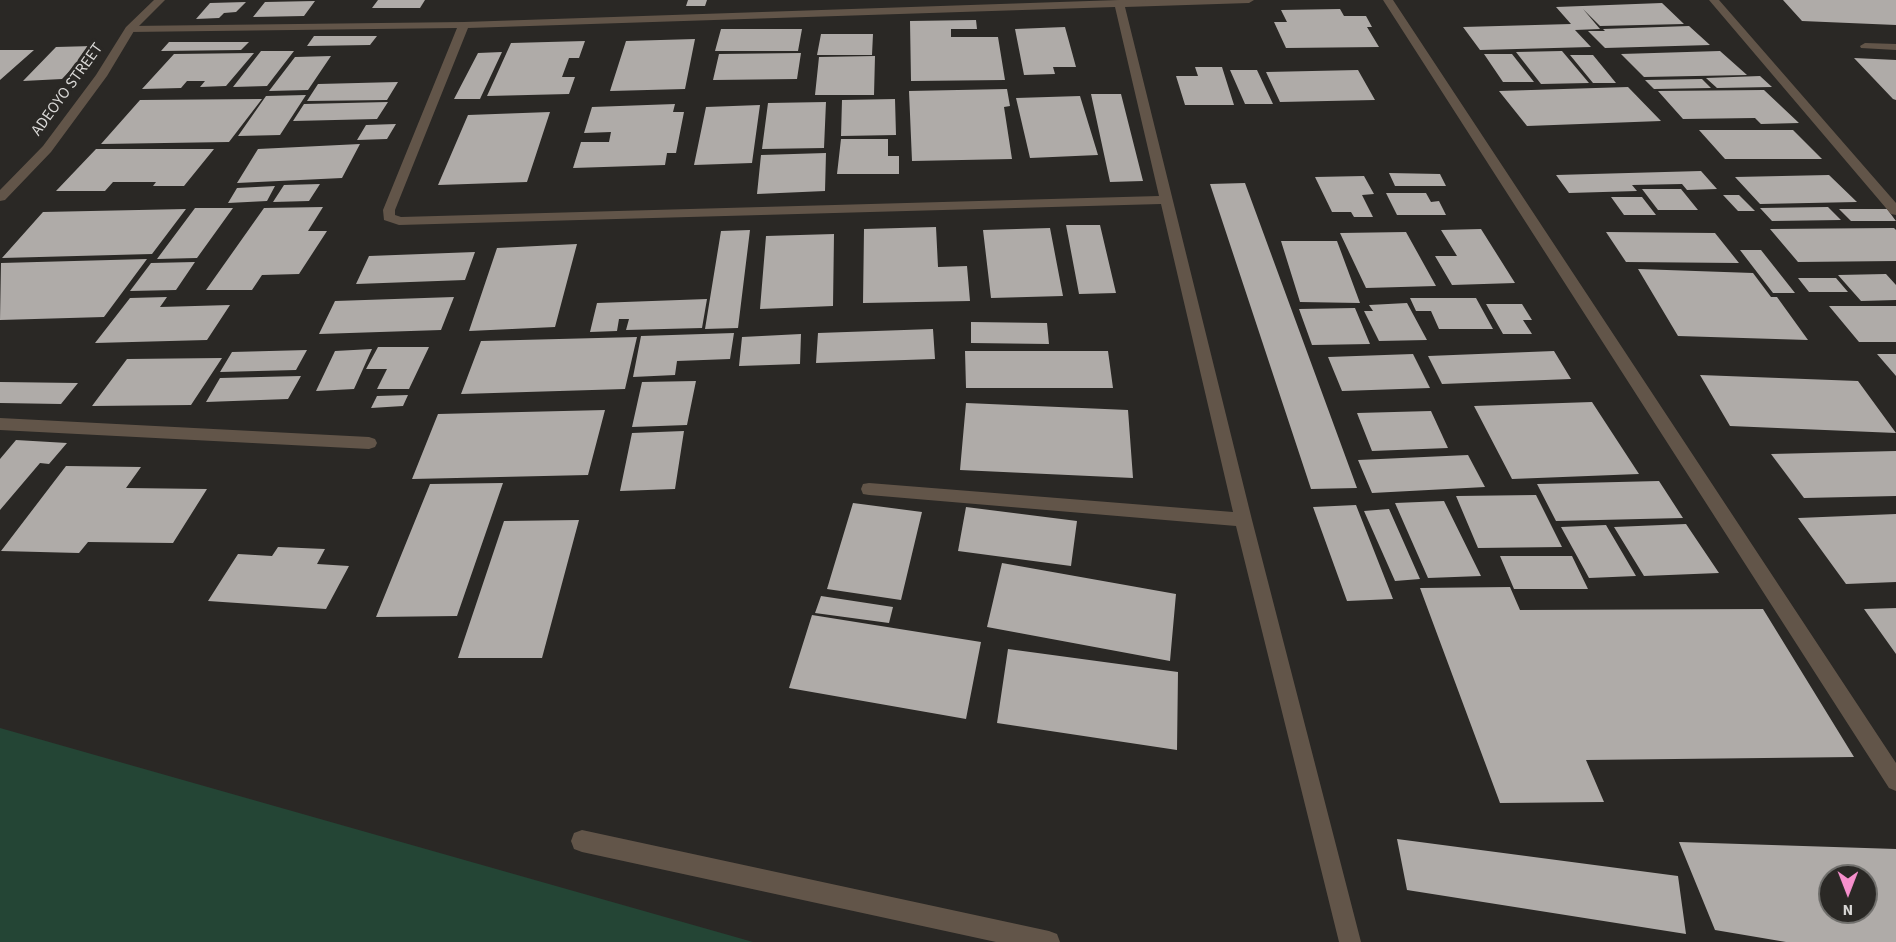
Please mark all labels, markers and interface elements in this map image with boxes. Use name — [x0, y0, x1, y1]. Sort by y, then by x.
street label: ADEOYO STREET — [28, 40, 108, 140]
north arrow — [1818, 864, 1878, 924]
text: N — [1843, 899, 1853, 921]

